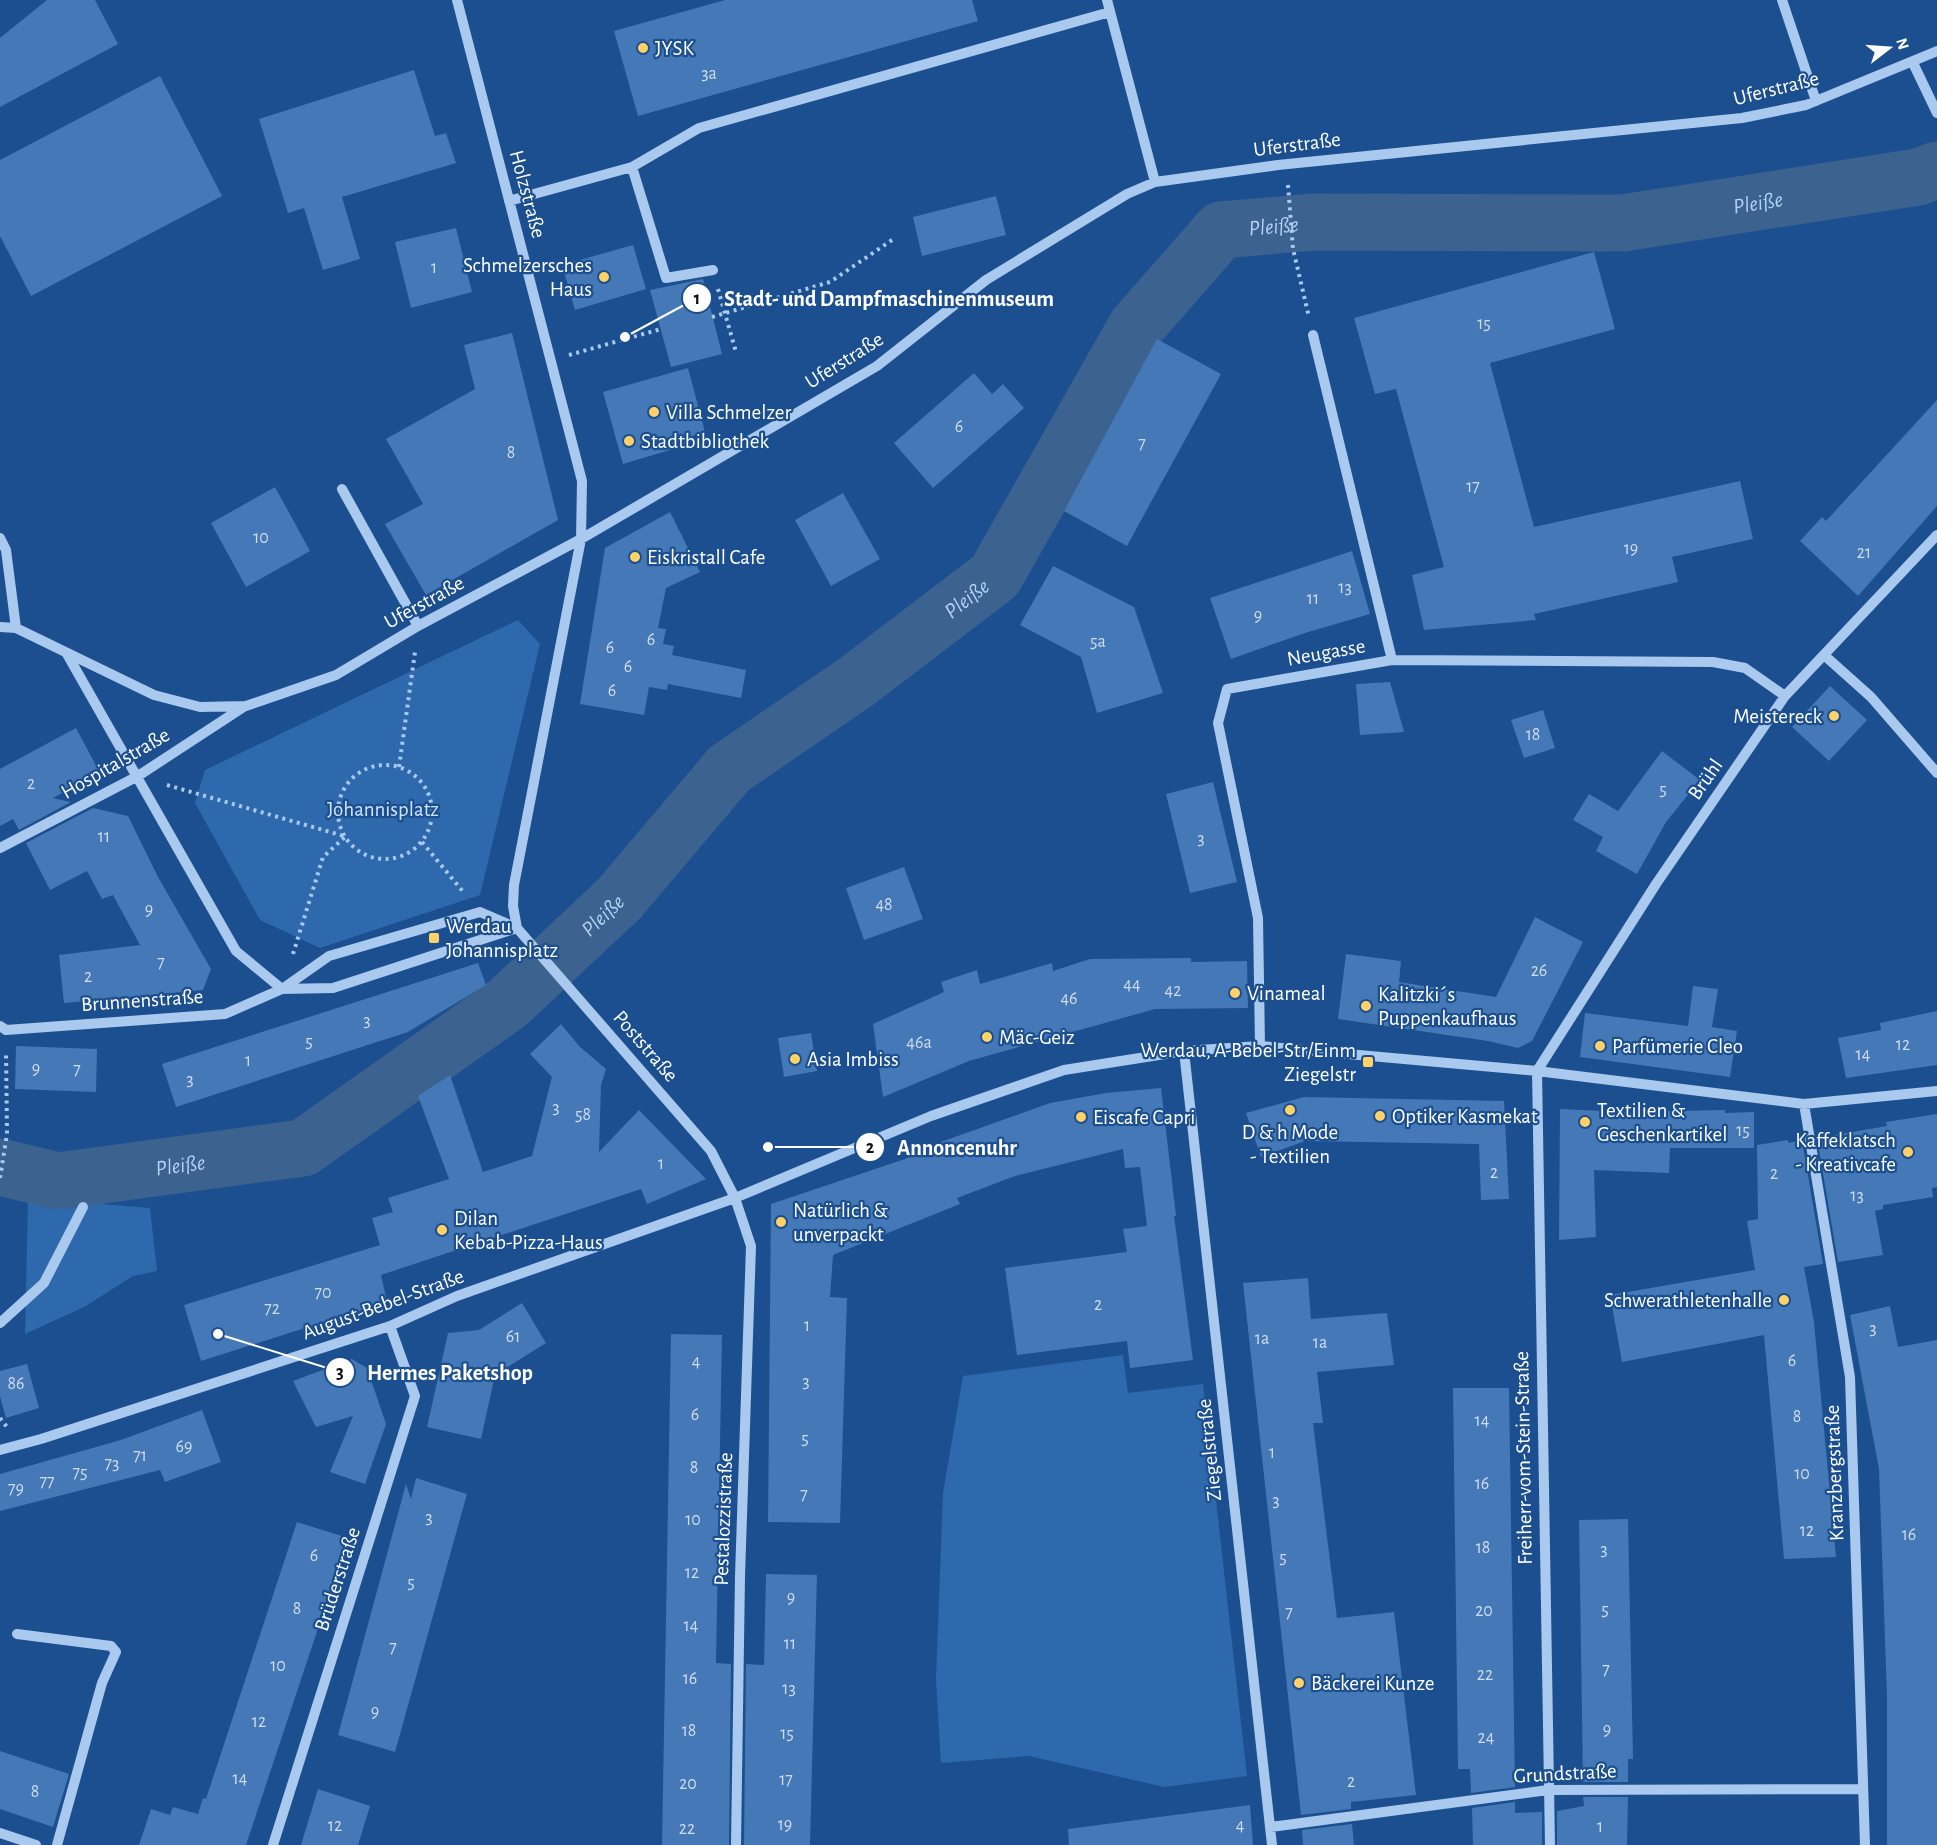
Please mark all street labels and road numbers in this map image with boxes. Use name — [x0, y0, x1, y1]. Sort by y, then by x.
street label: Uferstraße — [1731, 68, 1821, 109]
street label: Uferstraße — [1252, 129, 1342, 160]
street label: Holzstraße — [506, 148, 549, 240]
street label: Uferstraße — [802, 328, 887, 393]
street label: Uferstraße — [381, 572, 468, 633]
street label: Neugasse — [1285, 635, 1367, 670]
street label: Hospitalstraße — [57, 724, 173, 803]
street label: Brühl — [1684, 755, 1727, 804]
street label: Brunnenstraße — [80, 986, 204, 1015]
street label: Poststraße — [609, 1007, 682, 1086]
street label: August-Bebel-Straße — [300, 1265, 467, 1343]
street label: Freiherr-vom-Stein-Straße — [1511, 1351, 1536, 1565]
street label: Ziegelstraße — [1194, 1398, 1225, 1502]
street label: Kranzbergstraße — [1822, 1404, 1847, 1541]
street label: Pestalozzistraße — [711, 1452, 736, 1586]
street label: Brüderstraße — [311, 1525, 364, 1634]
street label: Grundstraße — [1513, 1760, 1617, 1787]

